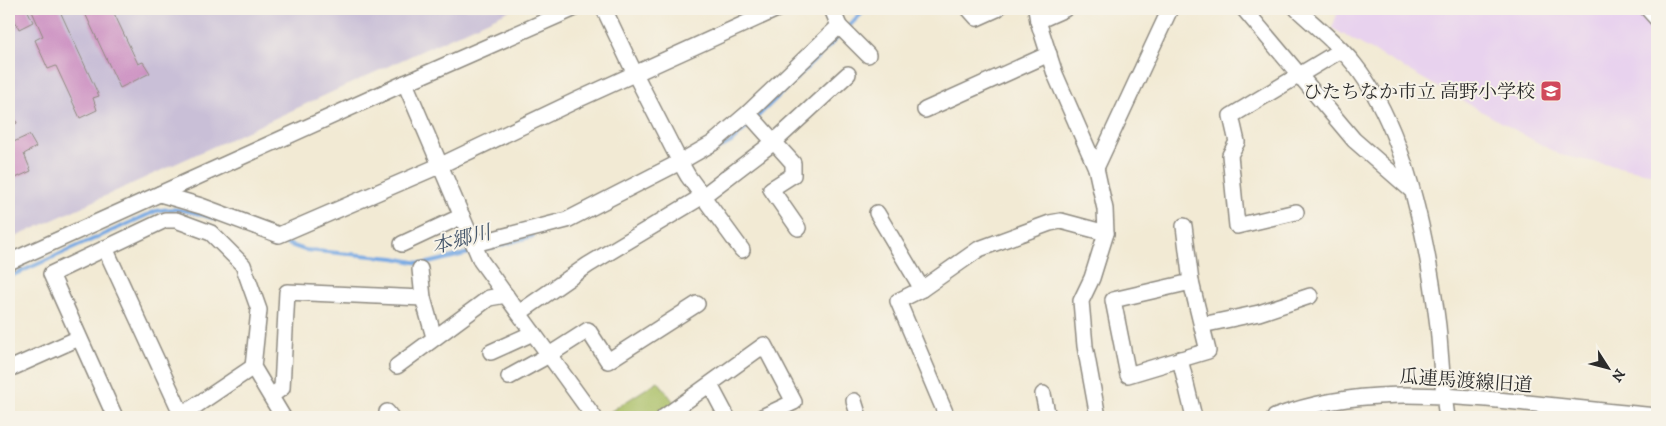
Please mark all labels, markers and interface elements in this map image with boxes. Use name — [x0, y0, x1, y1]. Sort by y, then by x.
school or university icon: ひたちなか市立 高野小学校 — [1539, 79, 1563, 103]
place label: ひたちなか市立 高野小学校 — [1303, 81, 1535, 104]
water label: 本郷川 — [429, 220, 496, 260]
north arrow — [1584, 344, 1634, 394]
street label: 瓜連馬渡線旧道 — [1399, 365, 1533, 398]
text: N — [1607, 365, 1628, 385]

